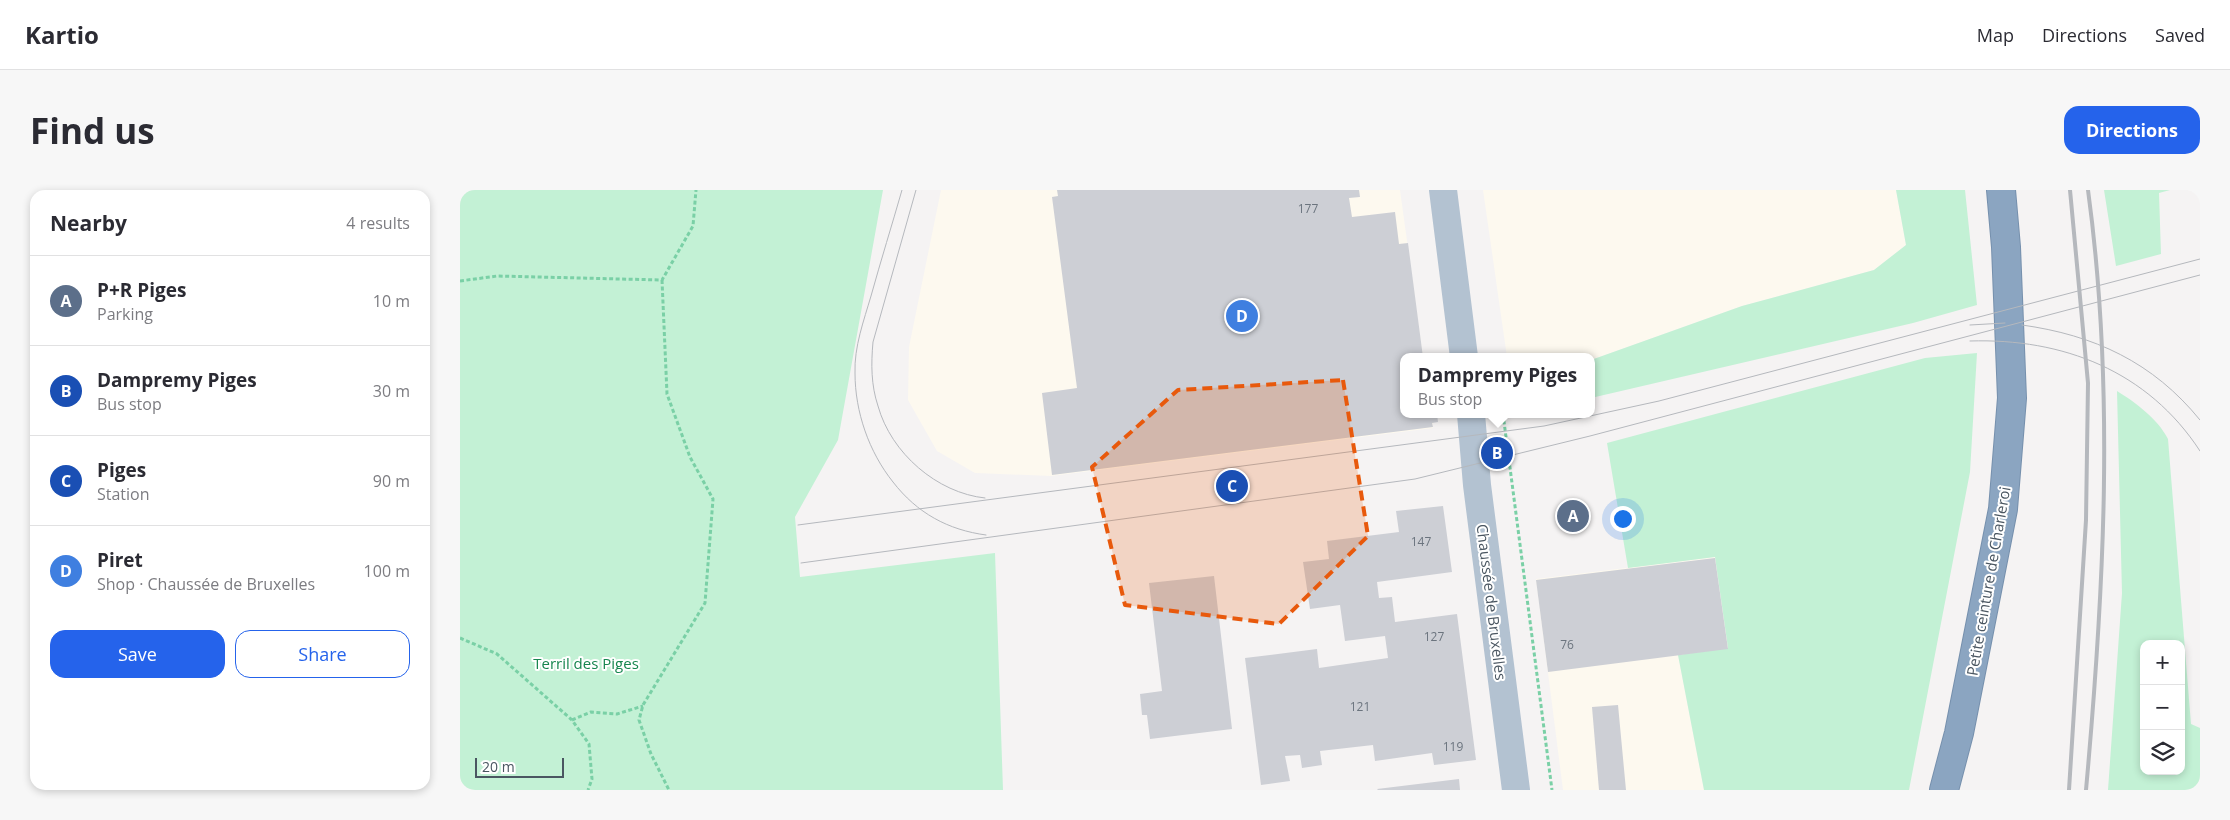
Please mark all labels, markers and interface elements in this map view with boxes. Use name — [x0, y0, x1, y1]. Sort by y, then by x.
text: Kartio — [25, 18, 99, 51]
text: Map — [1977, 23, 2014, 47]
text: Directions — [2042, 23, 2127, 47]
text: Saved — [2155, 23, 2205, 47]
button: Directions — [2064, 106, 2200, 154]
text: Find us — [30, 107, 155, 154]
house number: 177 — [1298, 200, 1318, 217]
text: Nearby — [50, 209, 127, 237]
text: 4 results — [346, 212, 410, 234]
text: P+R Piges — [97, 277, 186, 303]
text: A — [60, 290, 72, 312]
text: 10 m — [373, 290, 410, 312]
pin: D — [1226, 297, 1258, 335]
text: Parking — [97, 303, 153, 325]
popup — [1400, 353, 1595, 418]
text: Dampremy Piges — [1418, 362, 1577, 388]
text: Dampremy Piges — [97, 367, 257, 393]
text: B — [61, 380, 71, 402]
text: 30 m — [373, 380, 410, 402]
text: Bus stop — [1418, 388, 1482, 410]
text: Bus stop — [97, 393, 162, 415]
pin: B — [1481, 434, 1513, 472]
text: Piges — [97, 457, 146, 483]
pin: C — [1216, 467, 1248, 505]
text: C — [61, 470, 71, 492]
text: 90 m — [373, 470, 410, 492]
text: Station — [97, 483, 150, 505]
street label: Petite ceinture de Charleroi — [1962, 485, 2014, 677]
pin: A — [1557, 497, 1589, 535]
your location — [1610, 506, 1636, 532]
street label: Chaussée de Bruxelles — [1472, 523, 1512, 681]
house number: 147 — [1411, 533, 1431, 550]
text: Piret — [97, 547, 143, 573]
text: D — [60, 560, 72, 582]
text: 100 m — [364, 560, 410, 582]
text: Shop · Chaussée de Bruxelles — [97, 573, 315, 595]
house number: 127 — [1424, 628, 1444, 645]
button: Save — [50, 630, 225, 678]
button: Share — [235, 630, 410, 678]
house number: 76 — [1560, 636, 1574, 653]
map controls — [2140, 640, 2185, 775]
button: + — [2140, 640, 2185, 685]
park label: Terril des Piges — [533, 653, 639, 673]
button: − — [2140, 685, 2185, 730]
house number: 121 — [1350, 698, 1370, 715]
button: layers — [2140, 730, 2185, 775]
house number: 119 — [1443, 738, 1463, 755]
scale bar — [475, 755, 564, 778]
text: 20 m — [482, 757, 515, 776]

